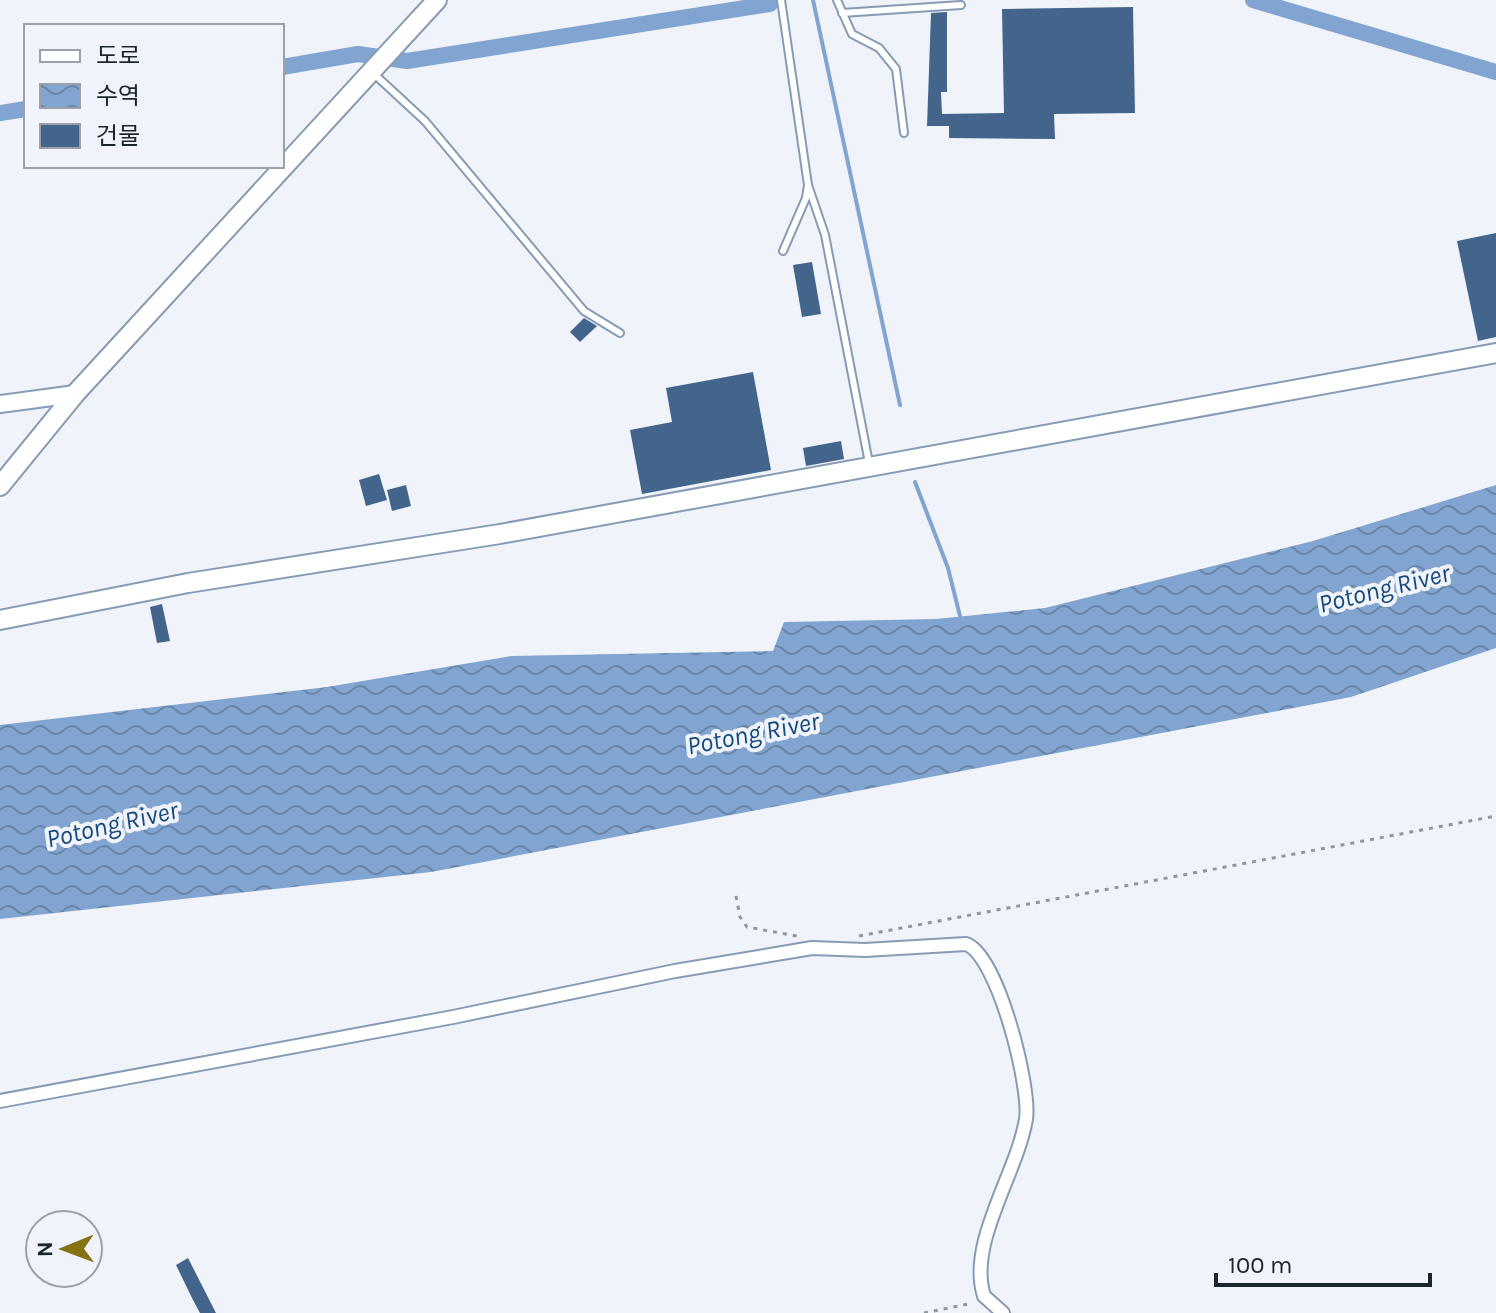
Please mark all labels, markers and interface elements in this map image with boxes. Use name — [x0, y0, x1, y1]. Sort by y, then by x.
legend — [24, 24, 284, 168]
text: 도로 — [96, 42, 140, 70]
text: 수역 — [96, 82, 140, 110]
text: 건물 — [96, 122, 140, 150]
water label: Potong River — [1315, 557, 1454, 620]
water label: Potong River — [684, 705, 823, 762]
water label: Potong River — [43, 794, 182, 855]
north arrow — [24, 1209, 104, 1289]
scale bar — [1216, 1237, 1430, 1287]
text: N — [32, 1241, 58, 1257]
text: 100 m — [1228, 1251, 1293, 1279]

